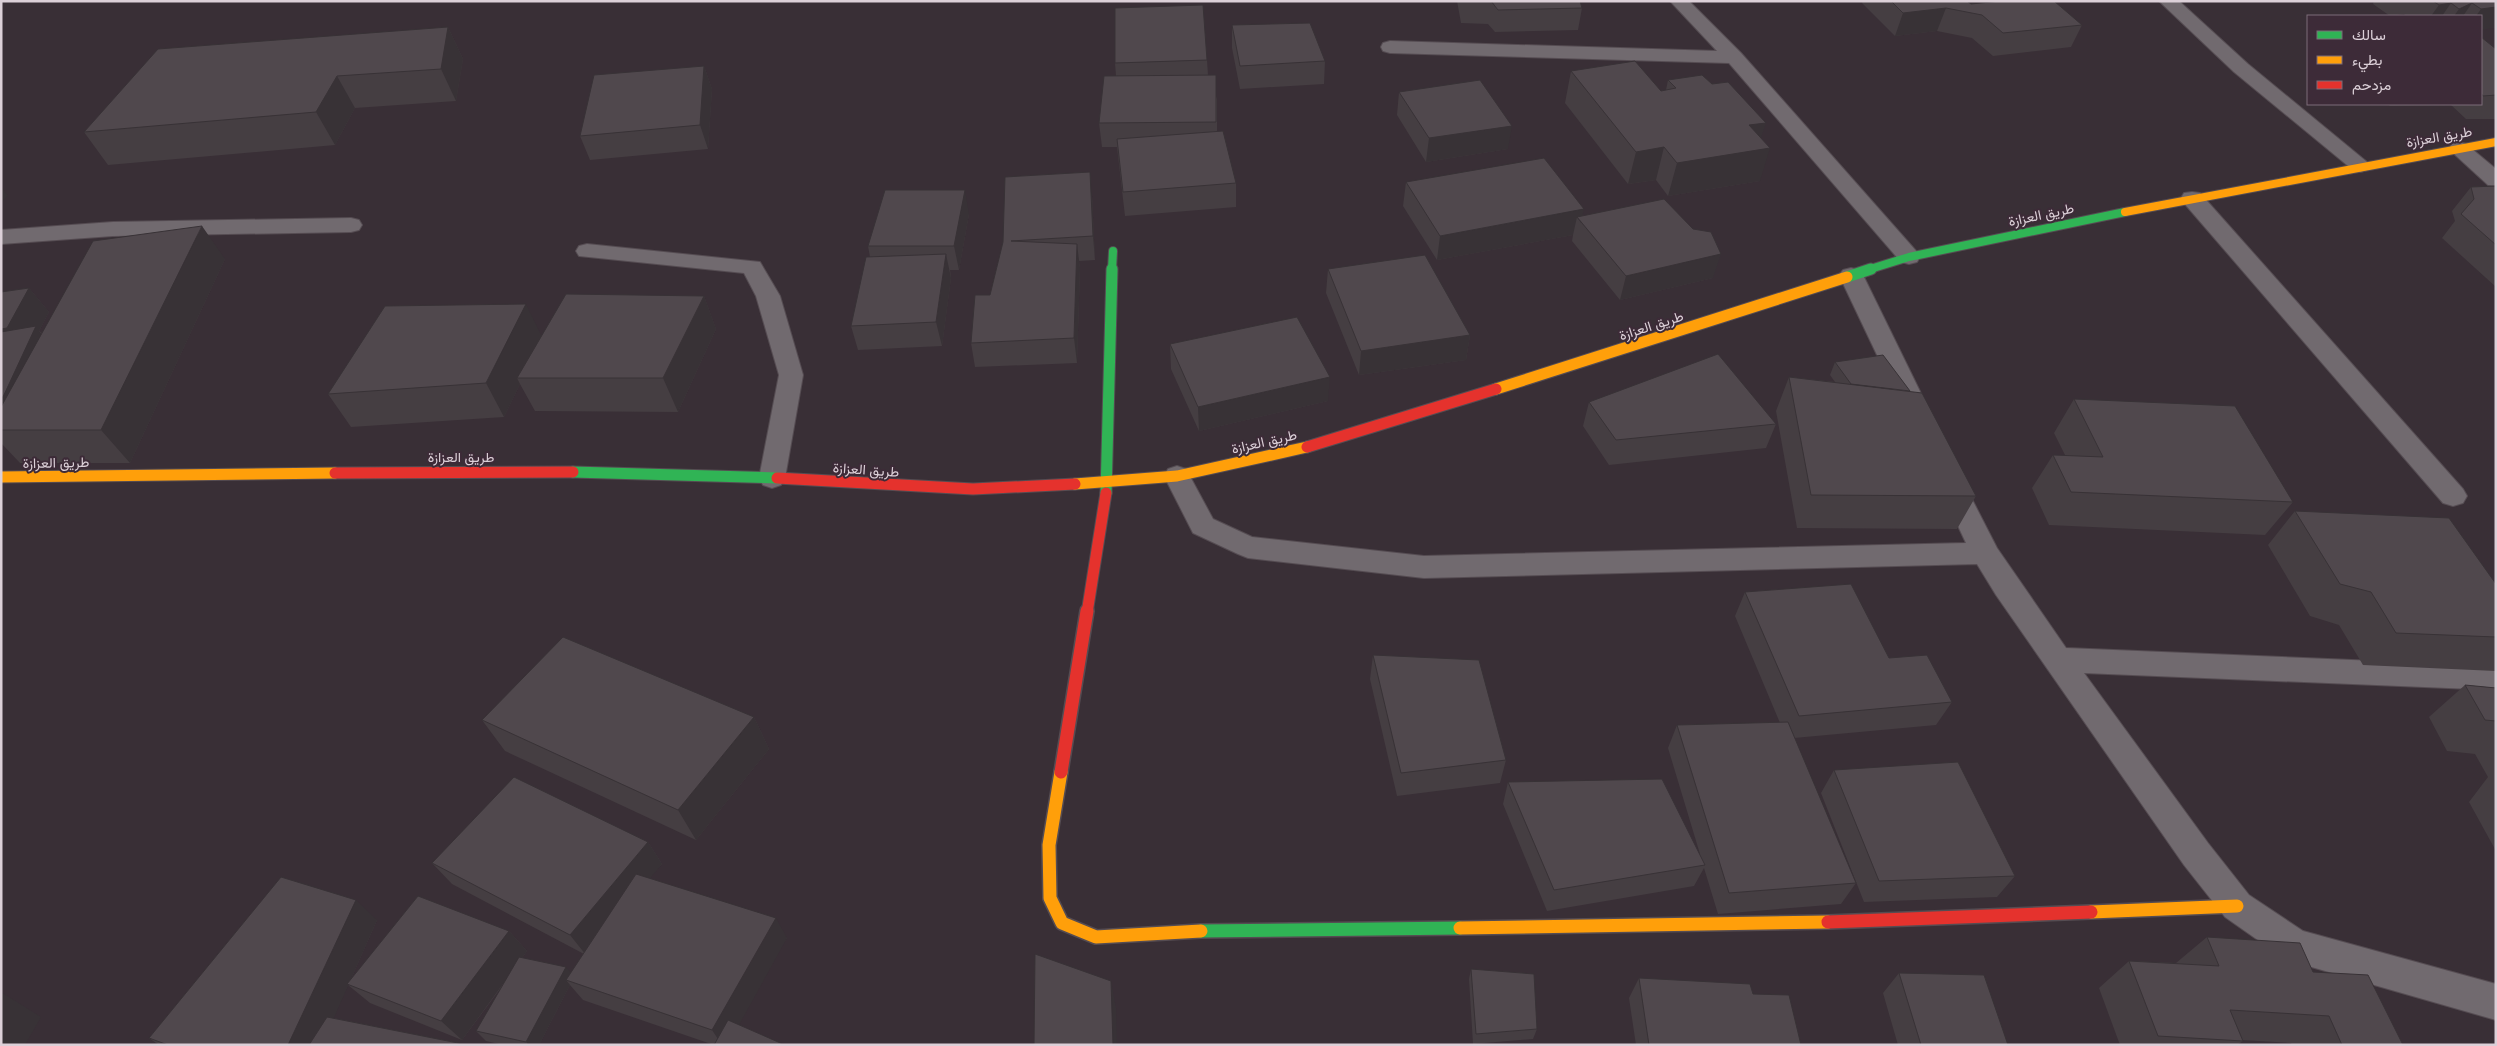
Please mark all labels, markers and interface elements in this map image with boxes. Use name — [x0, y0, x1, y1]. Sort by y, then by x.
legend — [2307, 15, 2482, 105]
text: سالك — [2352, 24, 2386, 44]
text: بطيء — [2352, 49, 2382, 73]
text: مزدحم — [2352, 74, 2391, 95]
street label: طريق العزازة — [2405, 121, 2473, 151]
street label: طريق العزازة — [2006, 198, 2076, 230]
street label: طريق العزازة — [1616, 306, 1686, 344]
street label: طريق العزازة — [1229, 424, 1299, 458]
street label: طريق العزازة — [428, 447, 494, 466]
street label: طريق العزازة — [23, 452, 89, 472]
street label: طريق العزازة — [832, 457, 900, 481]

